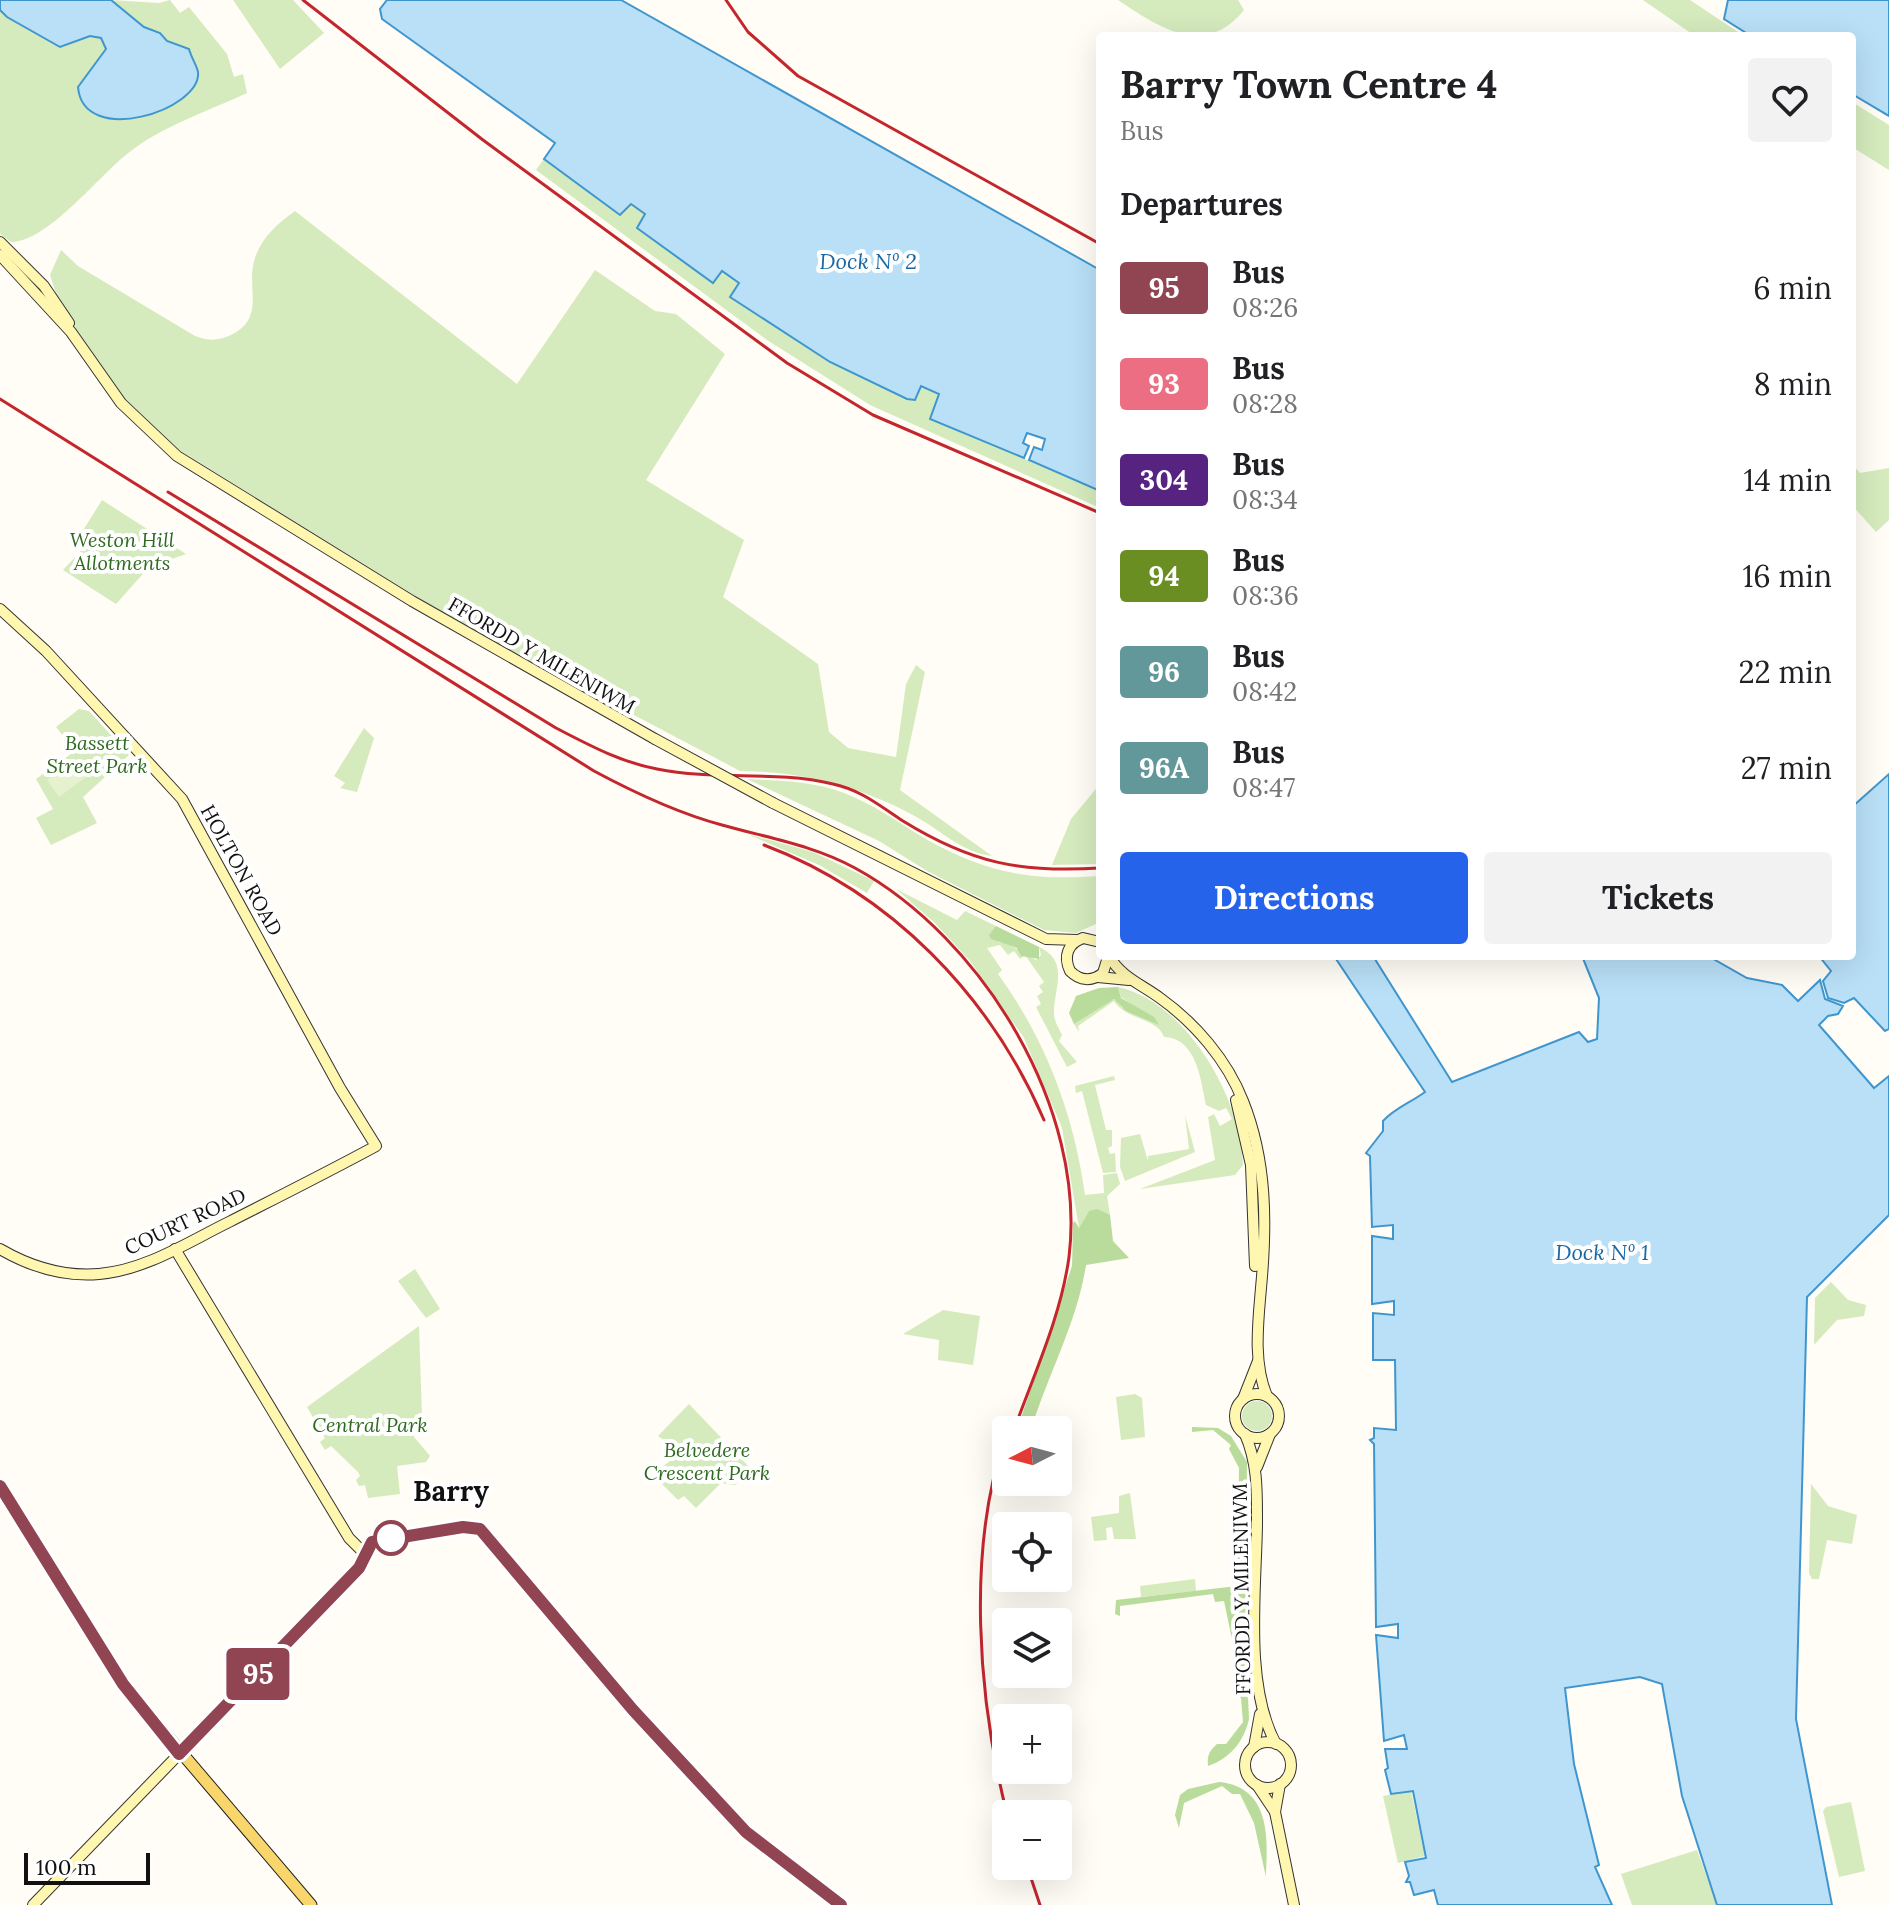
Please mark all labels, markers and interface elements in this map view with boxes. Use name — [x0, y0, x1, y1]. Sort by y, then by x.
button: heart — [1748, 58, 1832, 142]
text: Barry Town Centre 4 — [1120, 60, 1497, 108]
text: Bus — [1120, 114, 1164, 147]
text: Departures — [1120, 185, 1283, 223]
water label: Dock Nº 2 — [819, 247, 917, 275]
text: Bus — [1232, 253, 1285, 291]
text: 6 min — [1753, 269, 1832, 307]
text: 95 — [1148, 270, 1180, 306]
text: 08:26 — [1232, 291, 1298, 324]
text: Bus — [1232, 349, 1285, 387]
text: 8 min — [1754, 365, 1832, 403]
text: 93 — [1148, 366, 1180, 402]
text: 08:28 — [1232, 387, 1298, 420]
text: Bus — [1232, 445, 1285, 483]
text: 14 min — [1743, 461, 1832, 499]
text: 304 — [1140, 462, 1188, 498]
text: 08:34 — [1232, 483, 1298, 516]
park label: Weston Hill Allotments — [69, 527, 175, 575]
text: Bus — [1232, 541, 1285, 579]
text: 16 min — [1742, 557, 1832, 595]
text: 94 — [1148, 558, 1180, 594]
text: 08:36 — [1232, 579, 1299, 612]
street label: FFORDD Y MILENIWM — [444, 591, 640, 719]
text: Bus — [1232, 637, 1285, 675]
text: 22 min — [1738, 653, 1832, 691]
text: 96 — [1148, 654, 1180, 690]
text: 08:42 — [1232, 675, 1297, 708]
park label: Bassett Street Park — [46, 730, 148, 778]
text: Bus — [1232, 733, 1285, 771]
text: 27 min — [1741, 749, 1832, 787]
text: 96A — [1139, 750, 1189, 786]
text: 08:47 — [1232, 771, 1295, 804]
street label: HOLTON ROAD — [196, 800, 288, 940]
button: Directions — [1120, 852, 1468, 944]
button: Tickets — [1484, 852, 1832, 944]
street label: COURT ROAD — [120, 1182, 250, 1260]
water label: Dock Nº 1 — [1555, 1238, 1649, 1266]
park label: Central Park — [312, 1412, 428, 1437]
north arrow — [992, 1416, 1072, 1496]
map controls — [992, 1416, 1072, 1880]
park label: Belvedere Crescent Park — [644, 1437, 770, 1485]
district label: Barry — [413, 1473, 489, 1509]
street label: FFORDD Y MILENIWM — [1227, 1483, 1255, 1695]
button: locate — [992, 1512, 1072, 1592]
unlabelled marker — [374, 1521, 408, 1555]
button: layers — [992, 1608, 1072, 1688]
line badge: 95 — [222, 1648, 294, 1700]
text: 95 — [242, 1656, 274, 1692]
button: + — [992, 1704, 1072, 1784]
button: − — [992, 1800, 1072, 1880]
scale bar — [24, 1849, 150, 1885]
text: 100 m — [36, 1853, 97, 1881]

